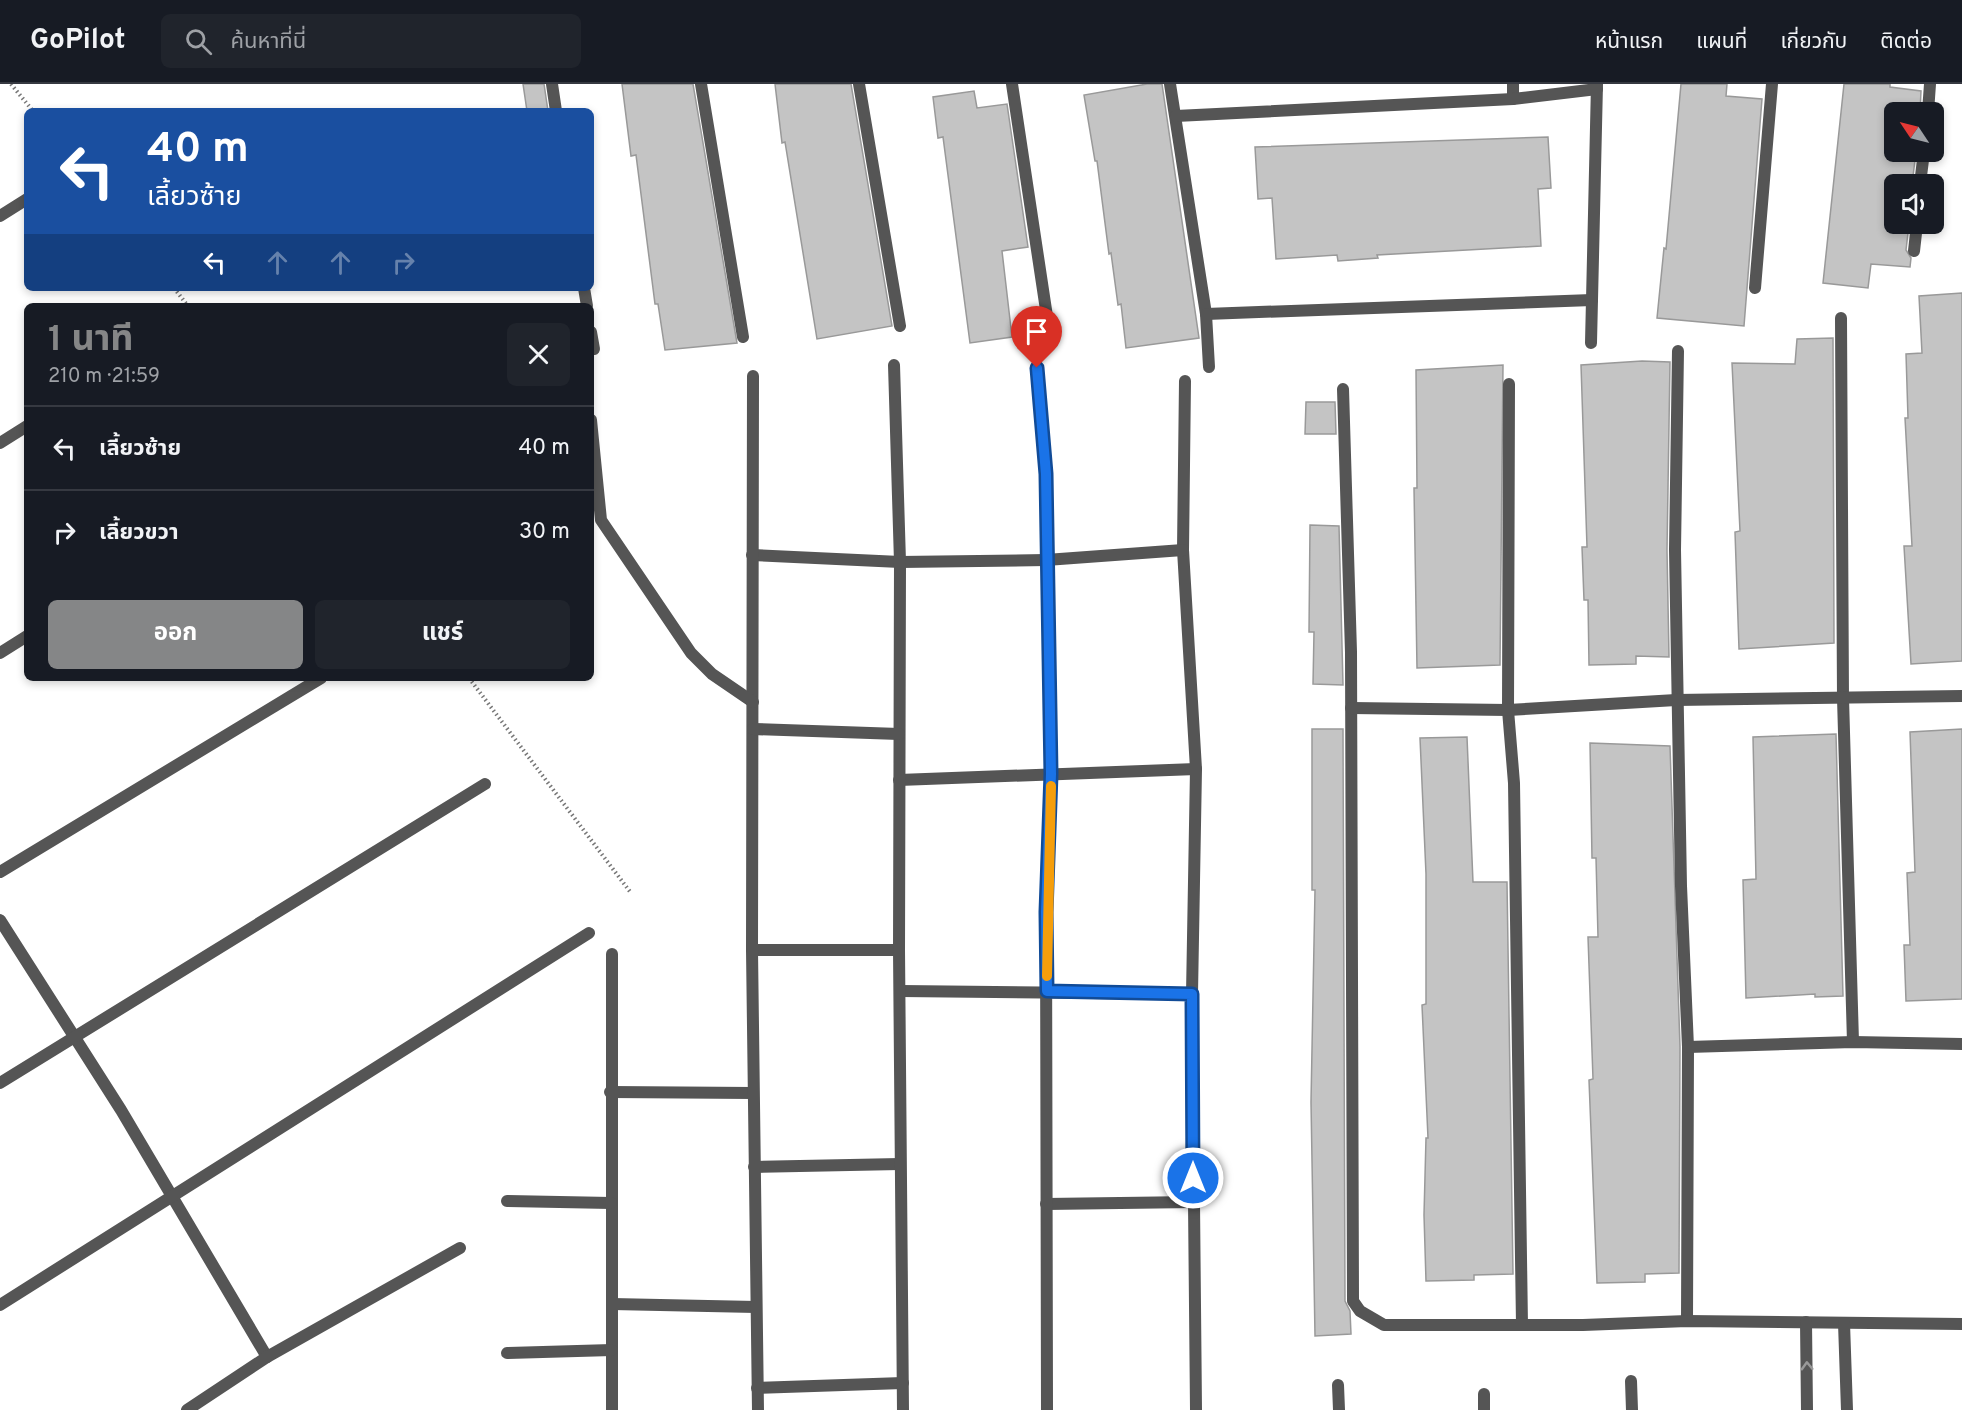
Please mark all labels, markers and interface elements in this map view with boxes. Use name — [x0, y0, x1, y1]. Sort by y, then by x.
search box — [161, 14, 581, 68]
text: GoPilot — [30, 23, 125, 59]
icon: search — [182, 25, 215, 58]
text: ค้นหาที่นี่ — [230, 29, 306, 56]
text: หน้าแรก — [1595, 29, 1663, 56]
text: แผนที่ — [1696, 29, 1747, 56]
text: เกี่ยวกับ — [1780, 29, 1847, 56]
text: ติดต่อ — [1880, 29, 1932, 56]
north arrow — [1884, 102, 1944, 162]
map controls — [1884, 102, 1944, 234]
text: 40 m — [147, 124, 249, 177]
icon: left — [48, 132, 126, 210]
button: sound — [1884, 174, 1944, 234]
text: เลี้ยวซ้าย — [147, 181, 241, 215]
icon: left — [198, 246, 231, 279]
icon: ahead — [261, 246, 294, 279]
icon: ahead — [324, 246, 357, 279]
icon: right — [387, 246, 420, 279]
pin — [1011, 306, 1062, 368]
icon: arrive — [1020, 315, 1053, 348]
text: 1 นาที — [48, 318, 134, 364]
button: close — [507, 323, 570, 386]
text: 210 m · 21:59 — [48, 364, 160, 390]
icon: left — [48, 432, 81, 465]
text: 40 m — [518, 435, 570, 462]
text: เลี้ยวซ้าย — [99, 436, 181, 463]
icon: right — [48, 516, 81, 549]
text: 30 m — [519, 519, 570, 546]
text: เลี้ยวขวา — [99, 520, 179, 547]
button: ออก — [48, 600, 303, 669]
button: แชร์ — [315, 600, 570, 669]
position arrow — [1161, 1146, 1225, 1210]
one-way arrow — [1801, 1362, 1814, 1371]

